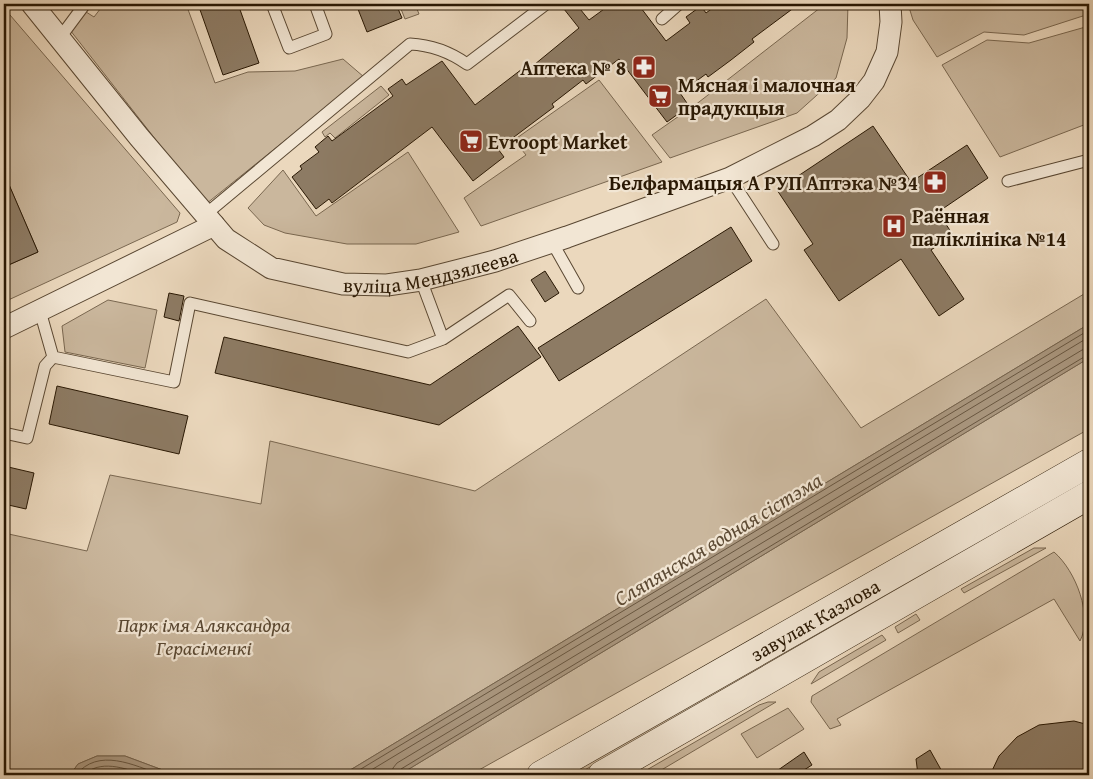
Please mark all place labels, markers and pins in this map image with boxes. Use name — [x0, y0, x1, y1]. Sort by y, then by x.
place label: Аптека № 8 — [520, 53, 626, 82]
pharmacy icon: Аптека № 8 — [631, 54, 657, 80]
place label: Мясная і малочная прадукцыя — [678, 70, 856, 122]
supermarket icon: Мясная і малочная прадукцыя — [647, 83, 673, 109]
place label: Evroopt Market — [488, 127, 628, 156]
supermarket icon: Evroopt Market — [458, 128, 484, 154]
place label: Белфармацыя А РУП Аптэка №34 — [609, 168, 918, 197]
pharmacy icon: Белфармацыя А РУП Аптэка №34 — [922, 169, 948, 195]
place label: Раённая паліклініка №14 — [912, 201, 1066, 253]
hospital icon: Раённая паліклініка №14 — [881, 213, 907, 239]

